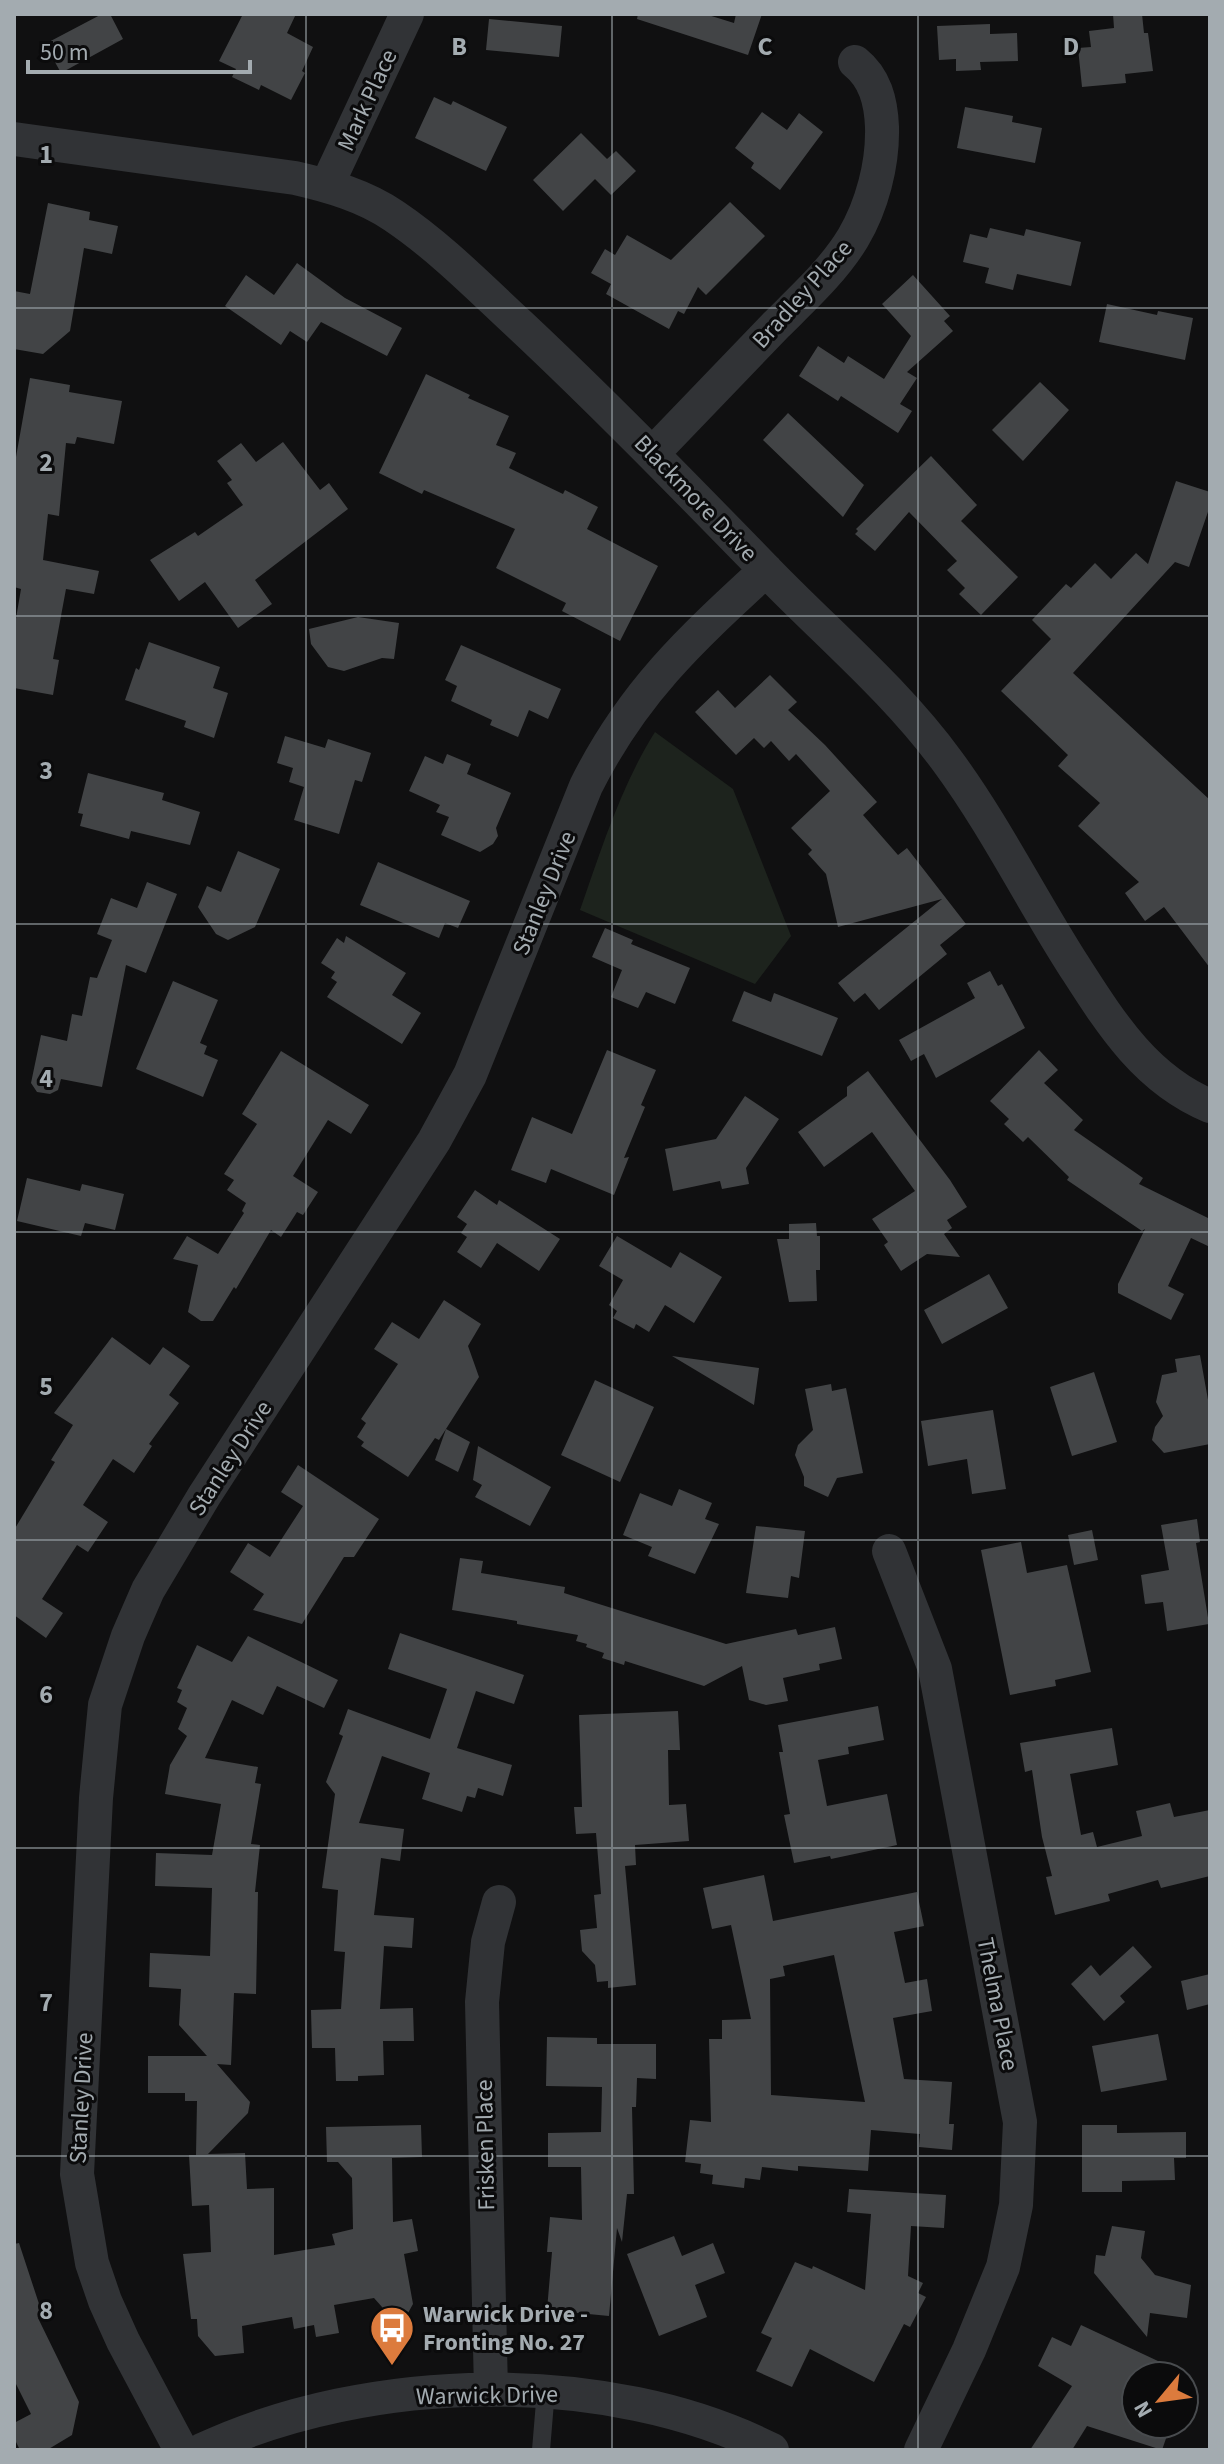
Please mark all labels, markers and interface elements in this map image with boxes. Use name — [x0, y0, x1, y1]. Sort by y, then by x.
scale bar — [28, 24, 250, 74]
text: B — [451, 28, 467, 65]
text: C — [757, 28, 773, 65]
text: D — [1063, 28, 1079, 65]
text: 50 m — [40, 35, 89, 70]
street label: Mark Place — [329, 44, 406, 157]
text: 1 — [39, 136, 53, 173]
street label: Bradley Place — [744, 232, 861, 356]
street label: Blackmore Drive — [626, 427, 765, 570]
text: 2 — [39, 444, 53, 481]
text: 3 — [39, 752, 53, 789]
street label: Stanley Drive — [504, 826, 585, 961]
text: 4 — [39, 1060, 53, 1097]
text: 5 — [39, 1368, 53, 1405]
street label: Stanley Drive — [180, 1394, 281, 1523]
text: 6 — [39, 1676, 53, 1713]
street label: Thelma Place — [967, 1935, 1028, 2074]
text: 7 — [39, 1984, 53, 2021]
street label: Stanley Drive — [61, 2032, 102, 2164]
street label: Frisken Place — [467, 2079, 504, 2211]
text: 8 — [39, 2292, 53, 2329]
place label: Warwick Drive - Fronting No. 27 — [423, 2297, 588, 2360]
bus stop icon: Warwick Drive - Fronting No. 27 — [368, 2304, 416, 2367]
north arrow — [1120, 2360, 1200, 2440]
street label: Warwick Drive — [416, 2377, 558, 2414]
text: N — [1126, 2395, 1161, 2423]

